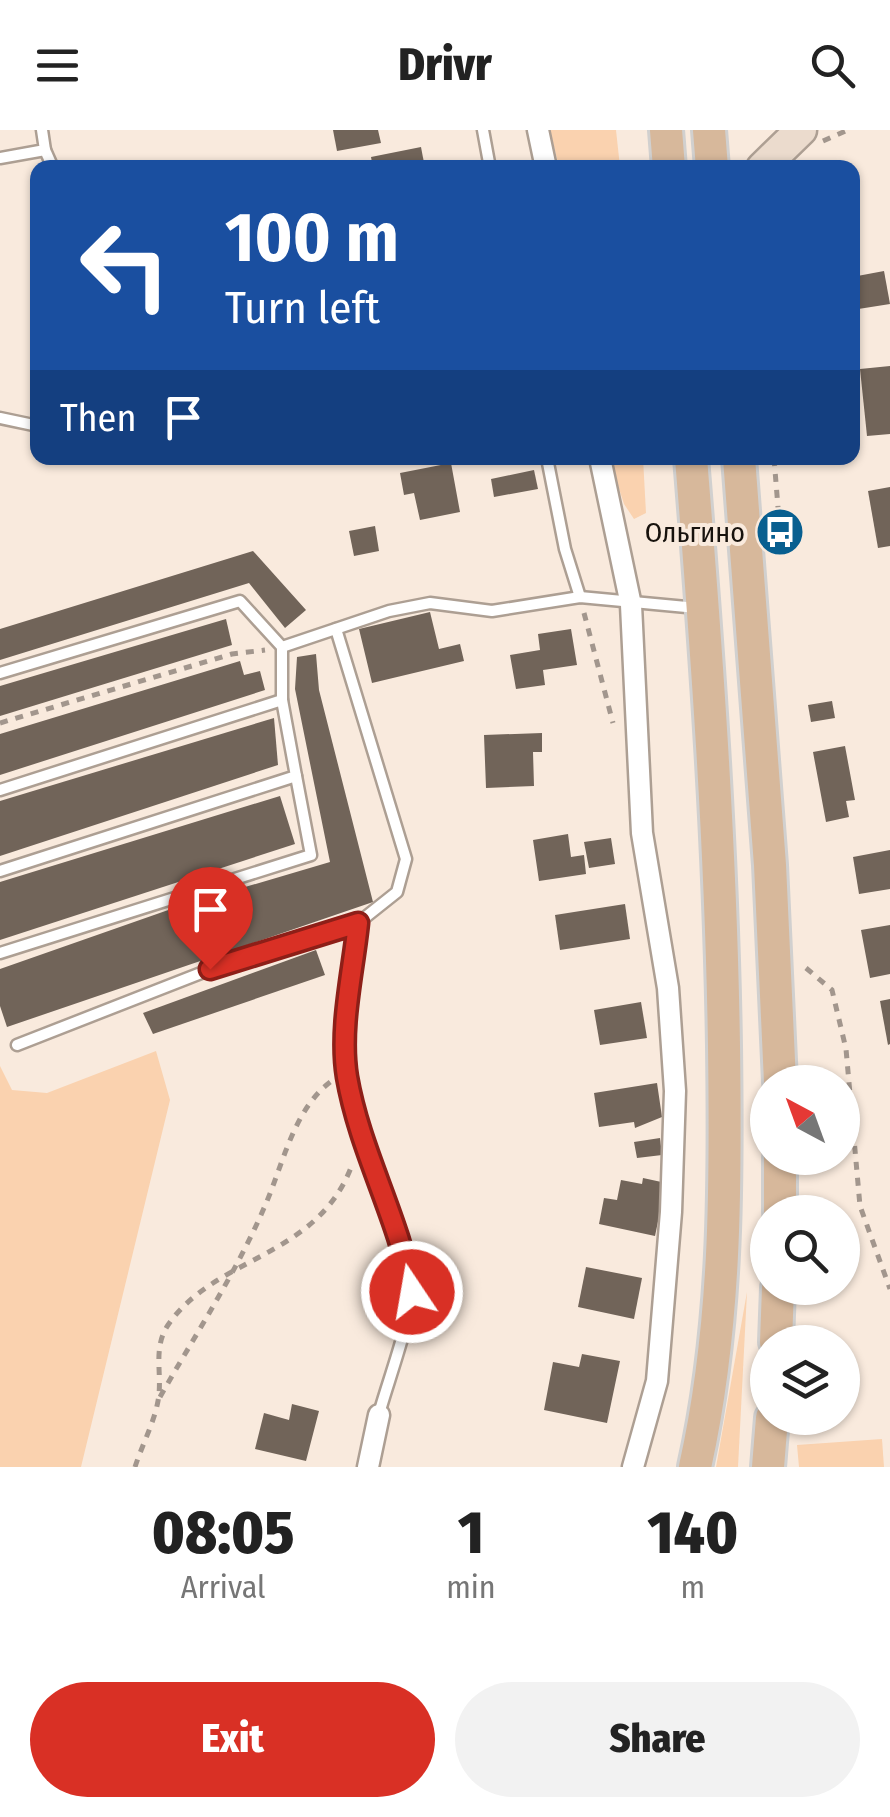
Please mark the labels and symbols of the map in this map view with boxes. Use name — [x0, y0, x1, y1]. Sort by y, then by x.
bus stop icon: Ольгино — [754, 506, 806, 558]
place label: Ольгино — [645, 516, 745, 549]
pin — [168, 867, 253, 970]
north arrow — [750, 1065, 860, 1175]
position arrow — [360, 1240, 464, 1344]

